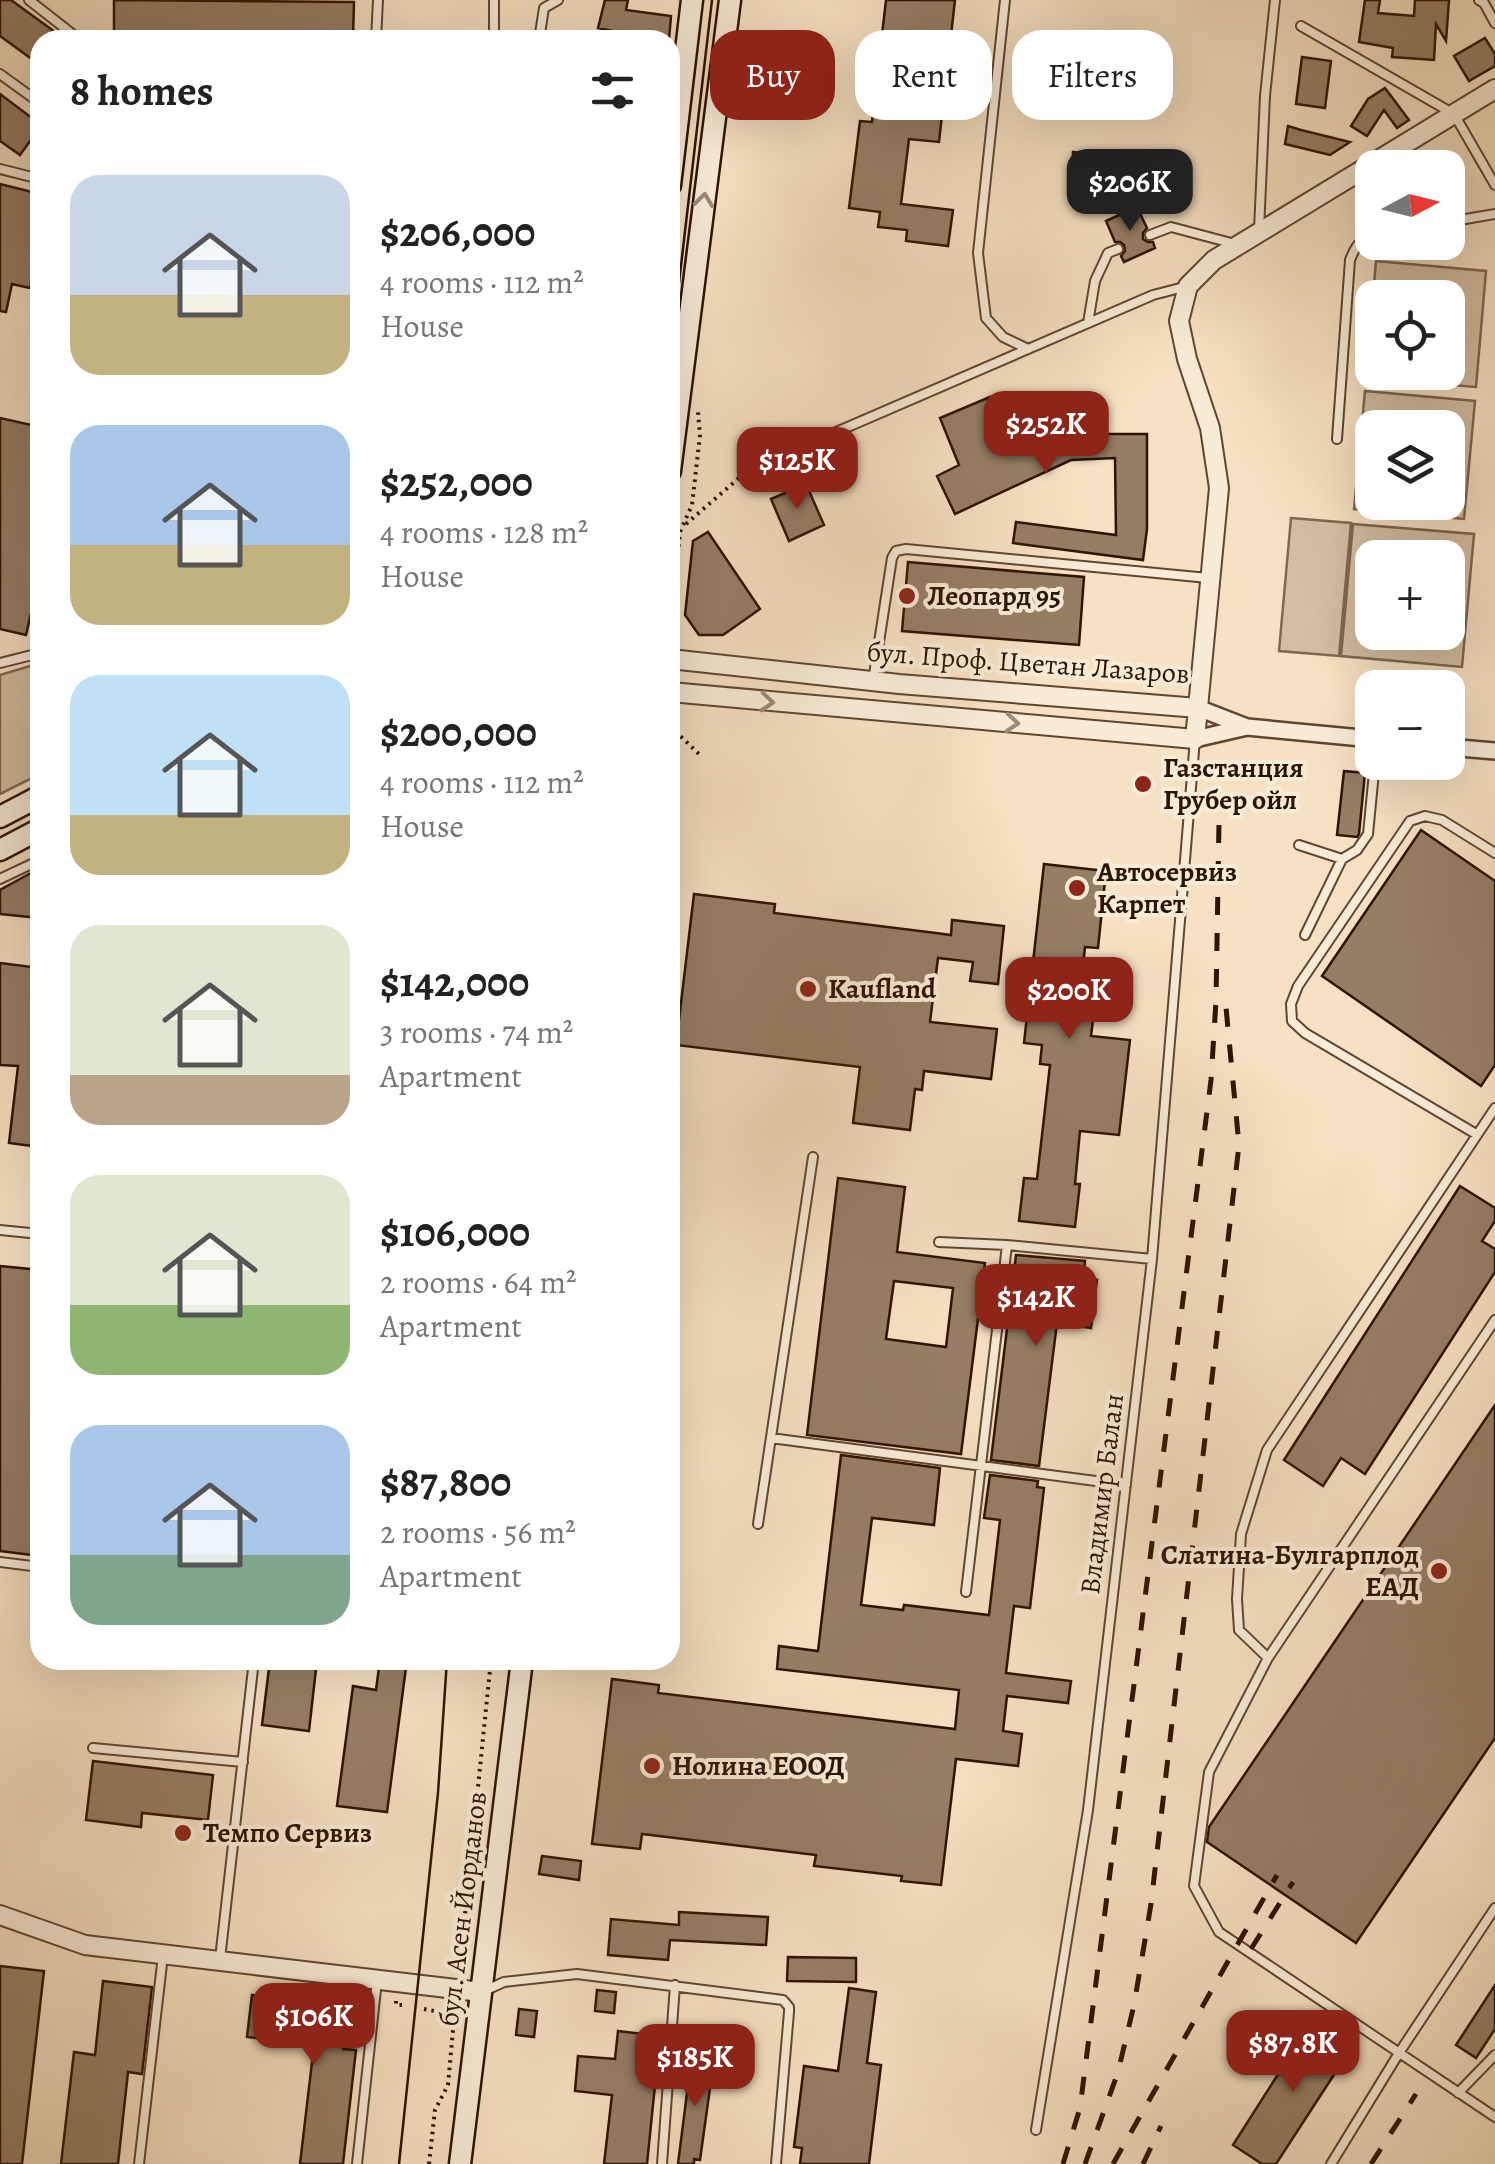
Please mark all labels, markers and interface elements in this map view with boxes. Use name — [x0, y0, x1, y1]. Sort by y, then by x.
chip: Buy — [710, 30, 835, 120]
chip: Rent — [855, 30, 992, 120]
chip: Filters — [1012, 30, 1173, 120]
text: 8 homes — [70, 62, 214, 119]
icon: filters — [585, 63, 640, 118]
pin: $206K — [1060, 149, 1200, 234]
north arrow — [1355, 150, 1465, 260]
map controls — [1355, 150, 1465, 780]
text: $206K — [1089, 159, 1171, 203]
one-way arrow — [693, 192, 714, 209]
text: $206,000 — [380, 203, 535, 260]
icon: home — [150, 215, 270, 335]
text: 4 rooms · 112 m² — [380, 260, 584, 304]
button: locate — [1355, 280, 1465, 390]
text: House — [380, 304, 464, 348]
pin: $252K — [976, 391, 1116, 476]
text: $252K — [1006, 401, 1086, 445]
button: layers — [1355, 410, 1465, 520]
pin: $125K — [727, 427, 867, 512]
text: $125K — [759, 437, 835, 481]
text: $252,000 — [380, 453, 533, 510]
icon: home — [150, 465, 270, 585]
text: 4 rooms · 128 m² — [380, 510, 588, 554]
button: + — [1355, 540, 1465, 650]
text: House — [380, 554, 464, 598]
place label: Леопард 95 — [927, 577, 1061, 615]
marker: Леопард 95 — [896, 585, 918, 607]
street label: бул. Проф. Цветан Лазаров — [865, 633, 1191, 693]
button: − — [1355, 670, 1465, 780]
one-way arrow — [760, 690, 776, 712]
text: $200,000 — [380, 703, 537, 760]
one-way arrow — [1004, 712, 1020, 734]
icon: home — [150, 715, 270, 835]
place label: Газстанция Грубер ойл — [1163, 749, 1304, 819]
text: 4 rooms · 112 m² — [380, 760, 584, 804]
marker: Газстанция Грубер ойл — [1132, 773, 1154, 795]
text: House — [380, 804, 464, 848]
place label: Автосервиз Карпет — [1096, 853, 1237, 923]
marker: Автосервиз Карпет — [1066, 877, 1088, 899]
text: $142,000 — [380, 953, 529, 1010]
pin: $200K — [999, 957, 1139, 1042]
icon: home — [150, 965, 270, 1085]
text: $200K — [1027, 967, 1111, 1011]
place label: Kaufland — [828, 970, 937, 1008]
marker: Kaufland — [797, 978, 819, 1000]
text: 3 rooms · 74 m² — [380, 1010, 573, 1054]
text: Apartment — [380, 1054, 522, 1098]
text: $106,000 — [380, 1203, 530, 1260]
icon: home — [150, 1215, 270, 1335]
text: 2 rooms · 64 m² — [380, 1260, 577, 1304]
pin: $142K — [966, 1264, 1106, 1349]
text: $142K — [997, 1274, 1075, 1318]
text: Apartment — [380, 1304, 522, 1348]
street label: Владимир Балан — [1071, 1392, 1133, 1596]
text: $87,800 — [380, 1453, 511, 1510]
icon: home — [150, 1465, 270, 1585]
text: 2 rooms · 56 m² — [380, 1510, 576, 1554]
place label: Слатина-Булгарплод ЕАД — [1161, 1536, 1419, 1606]
text: Apartment — [380, 1554, 522, 1598]
marker: Слатина-Булгарплод ЕАД — [1428, 1560, 1450, 1582]
place label: Нолина ЕООД — [672, 1747, 845, 1785]
marker: Нолина ЕООД — [641, 1755, 663, 1777]
street label: бул. Асен Йорданов — [430, 1789, 496, 2029]
place label: Темпо Сервиз — [203, 1814, 372, 1852]
marker: Темпо Сервиз — [172, 1822, 194, 1844]
pin: $106K — [244, 1983, 384, 2068]
text: $106K — [275, 1993, 353, 2037]
pin: $87.8K — [1212, 2010, 1374, 2095]
text: $87.8K — [1248, 2020, 1338, 2064]
pin: $185K — [625, 2024, 765, 2109]
text: $185K — [657, 2034, 733, 2078]

